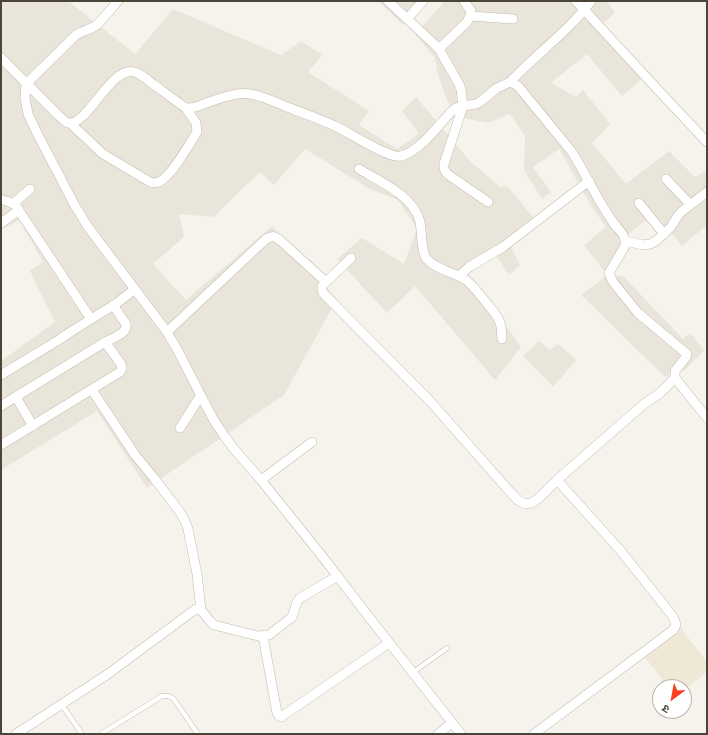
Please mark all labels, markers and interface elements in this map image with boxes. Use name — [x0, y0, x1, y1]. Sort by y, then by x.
north arrow — [652, 679, 692, 719]
text: उ — [660, 702, 672, 716]

